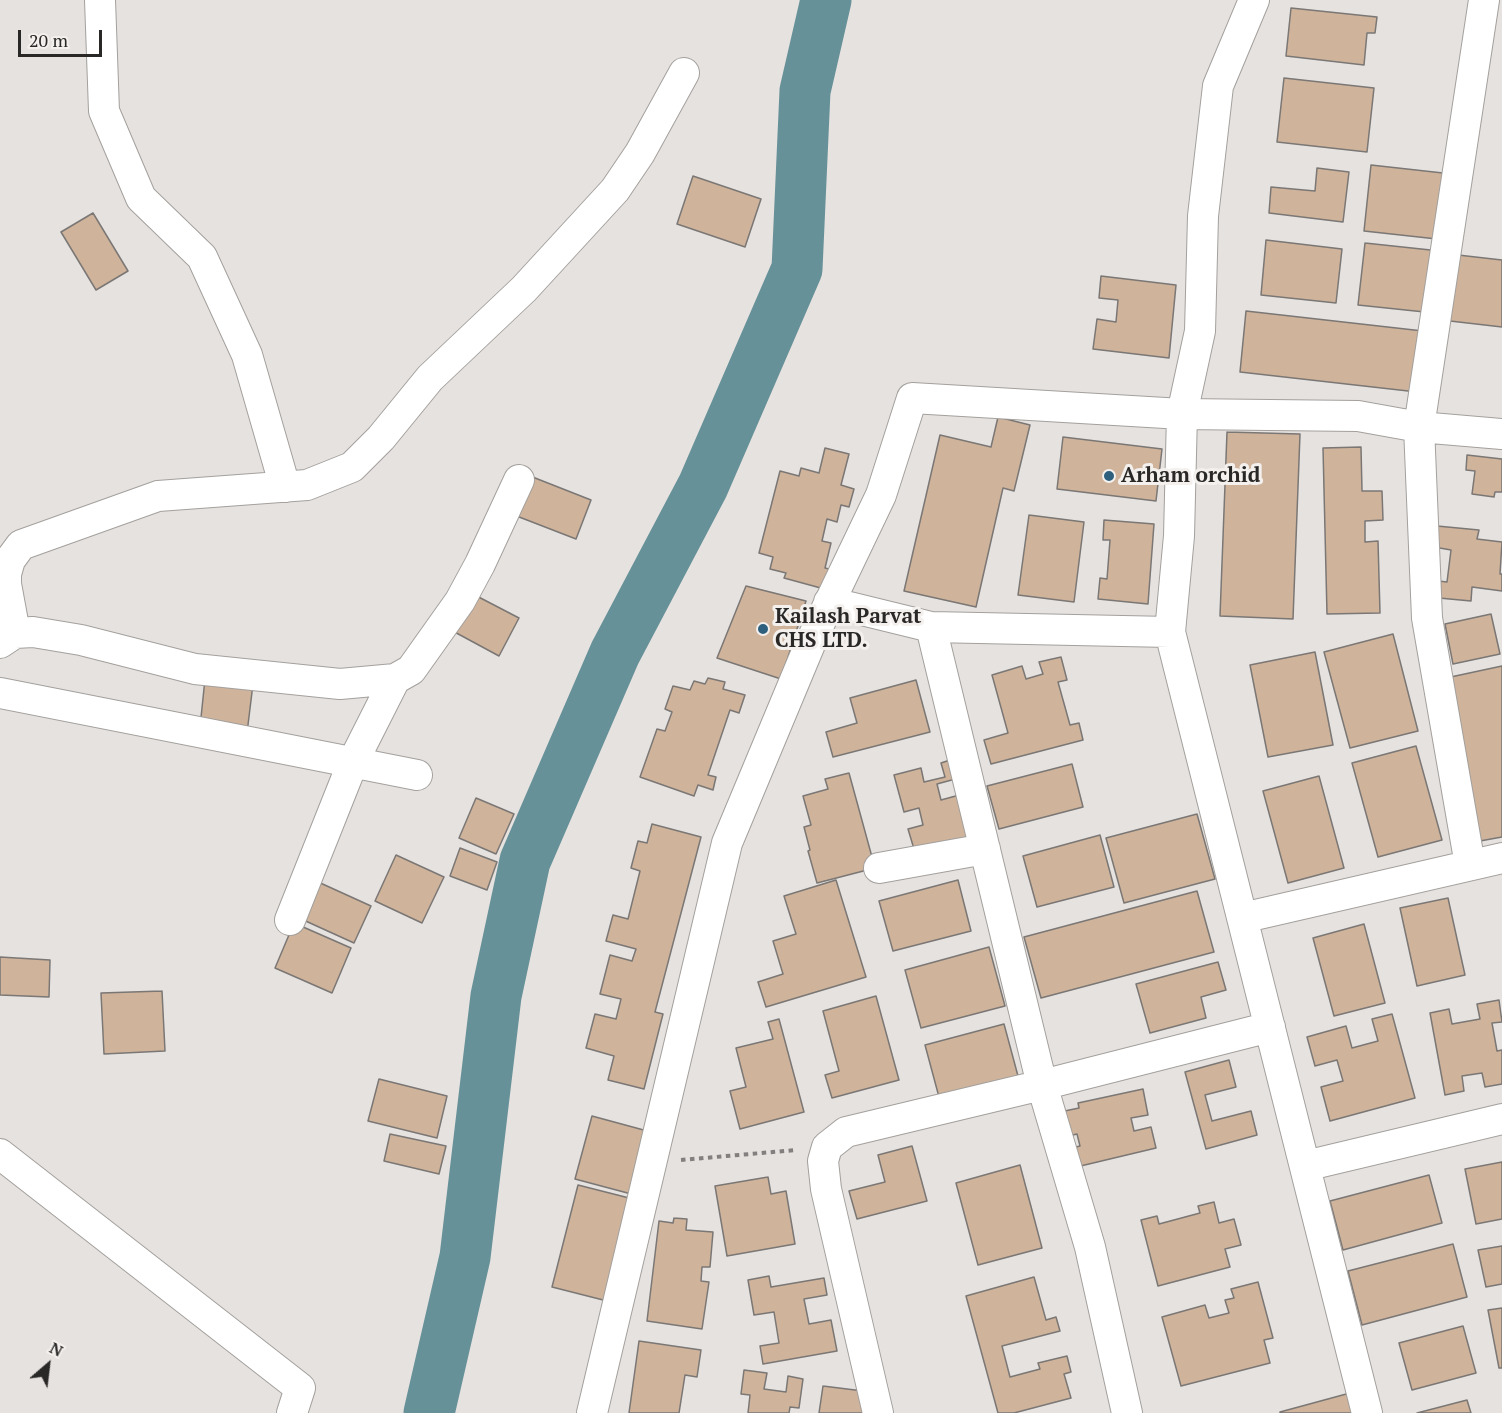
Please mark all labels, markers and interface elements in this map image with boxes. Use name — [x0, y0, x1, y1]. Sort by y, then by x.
scale bar — [21, 18, 105, 56]
text: 20 m — [29, 28, 68, 52]
place label: Arham orchid — [1121, 463, 1260, 489]
marker: Arham orchid — [1102, 469, 1116, 483]
place label: Kailash Parvat CHS LTD. — [775, 604, 921, 654]
marker: Kailash Parvat CHS LTD. — [756, 622, 770, 636]
north arrow — [18, 1335, 78, 1395]
text: N — [46, 1337, 67, 1362]

